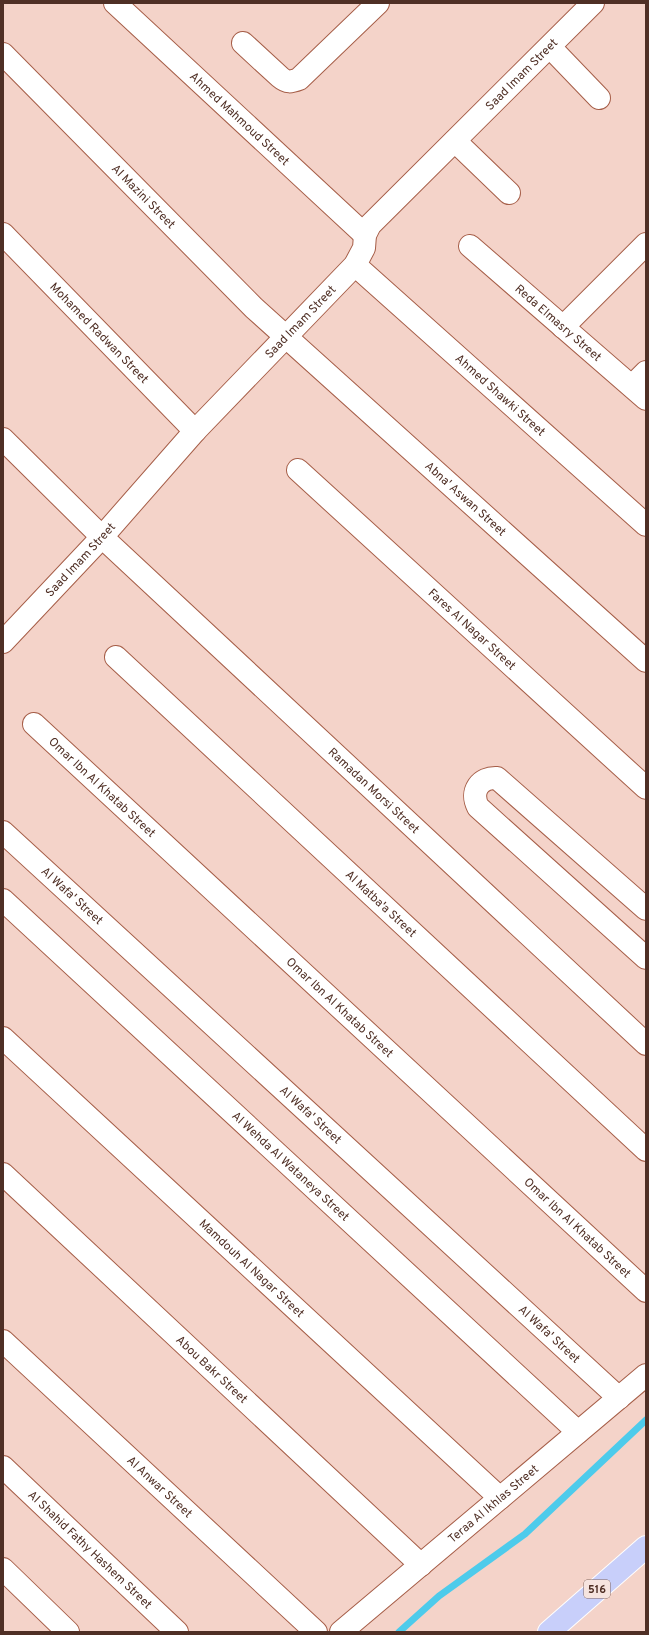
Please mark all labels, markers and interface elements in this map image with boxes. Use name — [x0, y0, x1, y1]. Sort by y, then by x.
street label: Saad Imam Street — [483, 35, 562, 114]
street label: Ahmed Mahmoud Street — [186, 69, 292, 170]
street label: Al Mazini Street — [107, 161, 178, 233]
street label: Mohamed Radwan Street — [46, 280, 151, 387]
street label: Reda Elmasry Street — [511, 281, 604, 366]
street label: Saad Imam Street — [262, 282, 340, 363]
street label: Ahmed Shawki Street — [451, 351, 548, 440]
street label: Abna' Aswan Street — [421, 459, 509, 540]
street label: Saad Imam Street — [43, 520, 120, 601]
street label: Fares Al Nagar Street — [424, 586, 519, 674]
street label: Omar Ibn Al Khatab Street — [45, 734, 159, 842]
street label: Ramadan Morsi Street — [324, 745, 422, 838]
street label: Al Wafa' Street — [37, 864, 106, 929]
street label: Al Matba'a Street — [341, 867, 419, 941]
street label: Omar Ibn Al Khatab Street — [282, 954, 396, 1062]
street label: Al Wafa' Street — [276, 1083, 345, 1148]
street label: Al Wehda Al Wataneya Street — [228, 1109, 352, 1225]
street label: Omar Ibn Al Khatab Street — [520, 1175, 634, 1282]
street label: Mamdouh Al Nagar Street — [195, 1216, 307, 1322]
street label: Al Wafa' Street — [514, 1302, 583, 1367]
street label: Abou Bakr Street — [172, 1333, 251, 1408]
street label: Al Anwar Street — [123, 1453, 195, 1522]
street label: Teraa Al Ikhlas Street — [445, 1462, 542, 1547]
street label: Al Shahid Fathy Hashem Street — [24, 1487, 155, 1613]
road number: 516 — [584, 1580, 610, 1598]

